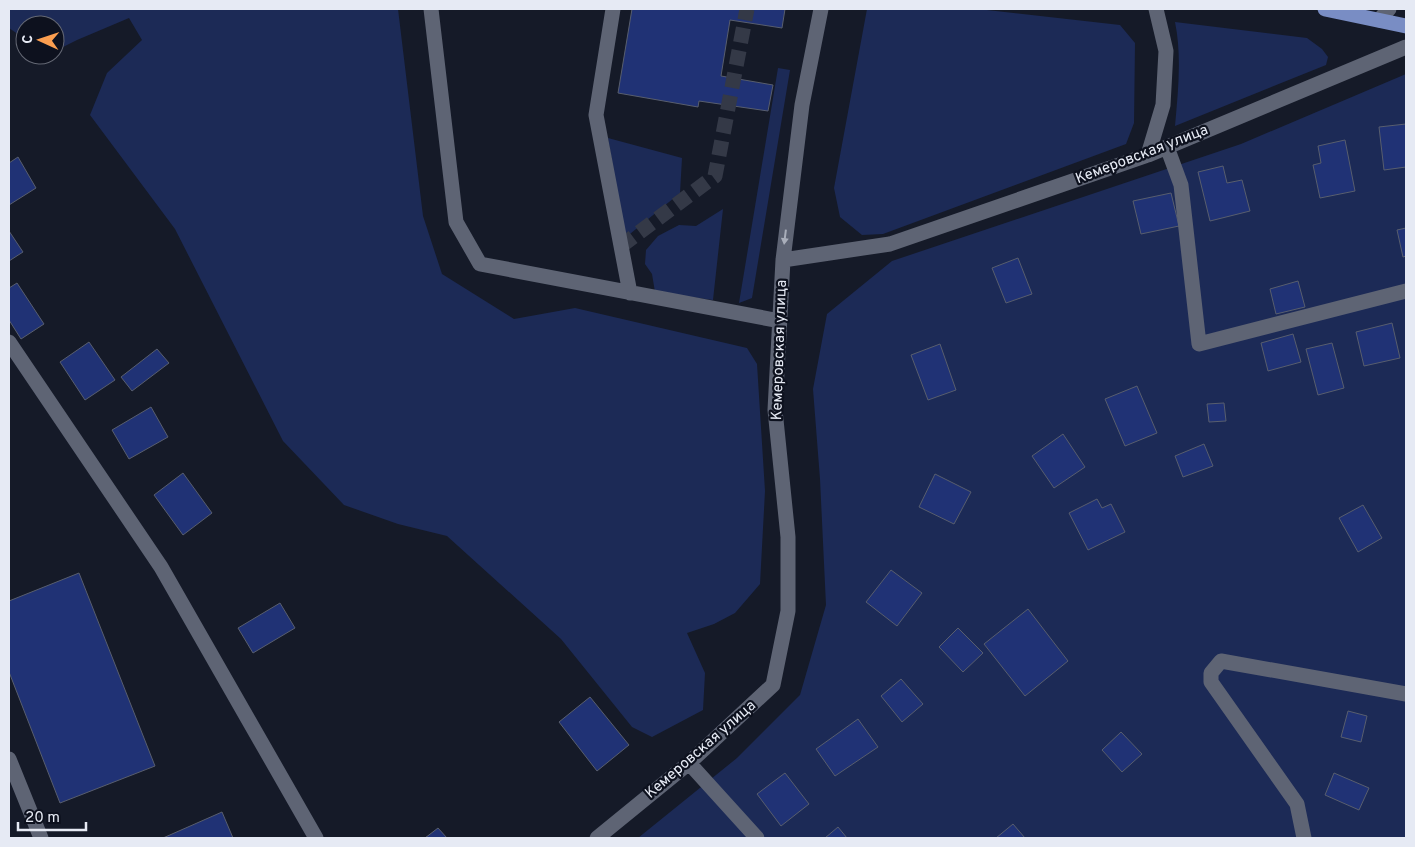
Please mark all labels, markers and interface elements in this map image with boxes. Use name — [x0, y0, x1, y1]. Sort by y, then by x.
north arrow — [15, 15, 65, 65]
text: С — [20, 34, 37, 44]
street label: Кемеровская улица — [1073, 121, 1211, 189]
one-way arrow — [781, 229, 789, 245]
street label: Кемеровская улица — [768, 279, 792, 421]
street label: Кемеровская улица — [642, 697, 760, 803]
scale bar — [18, 800, 85, 832]
text: 20 m — [25, 809, 60, 828]

